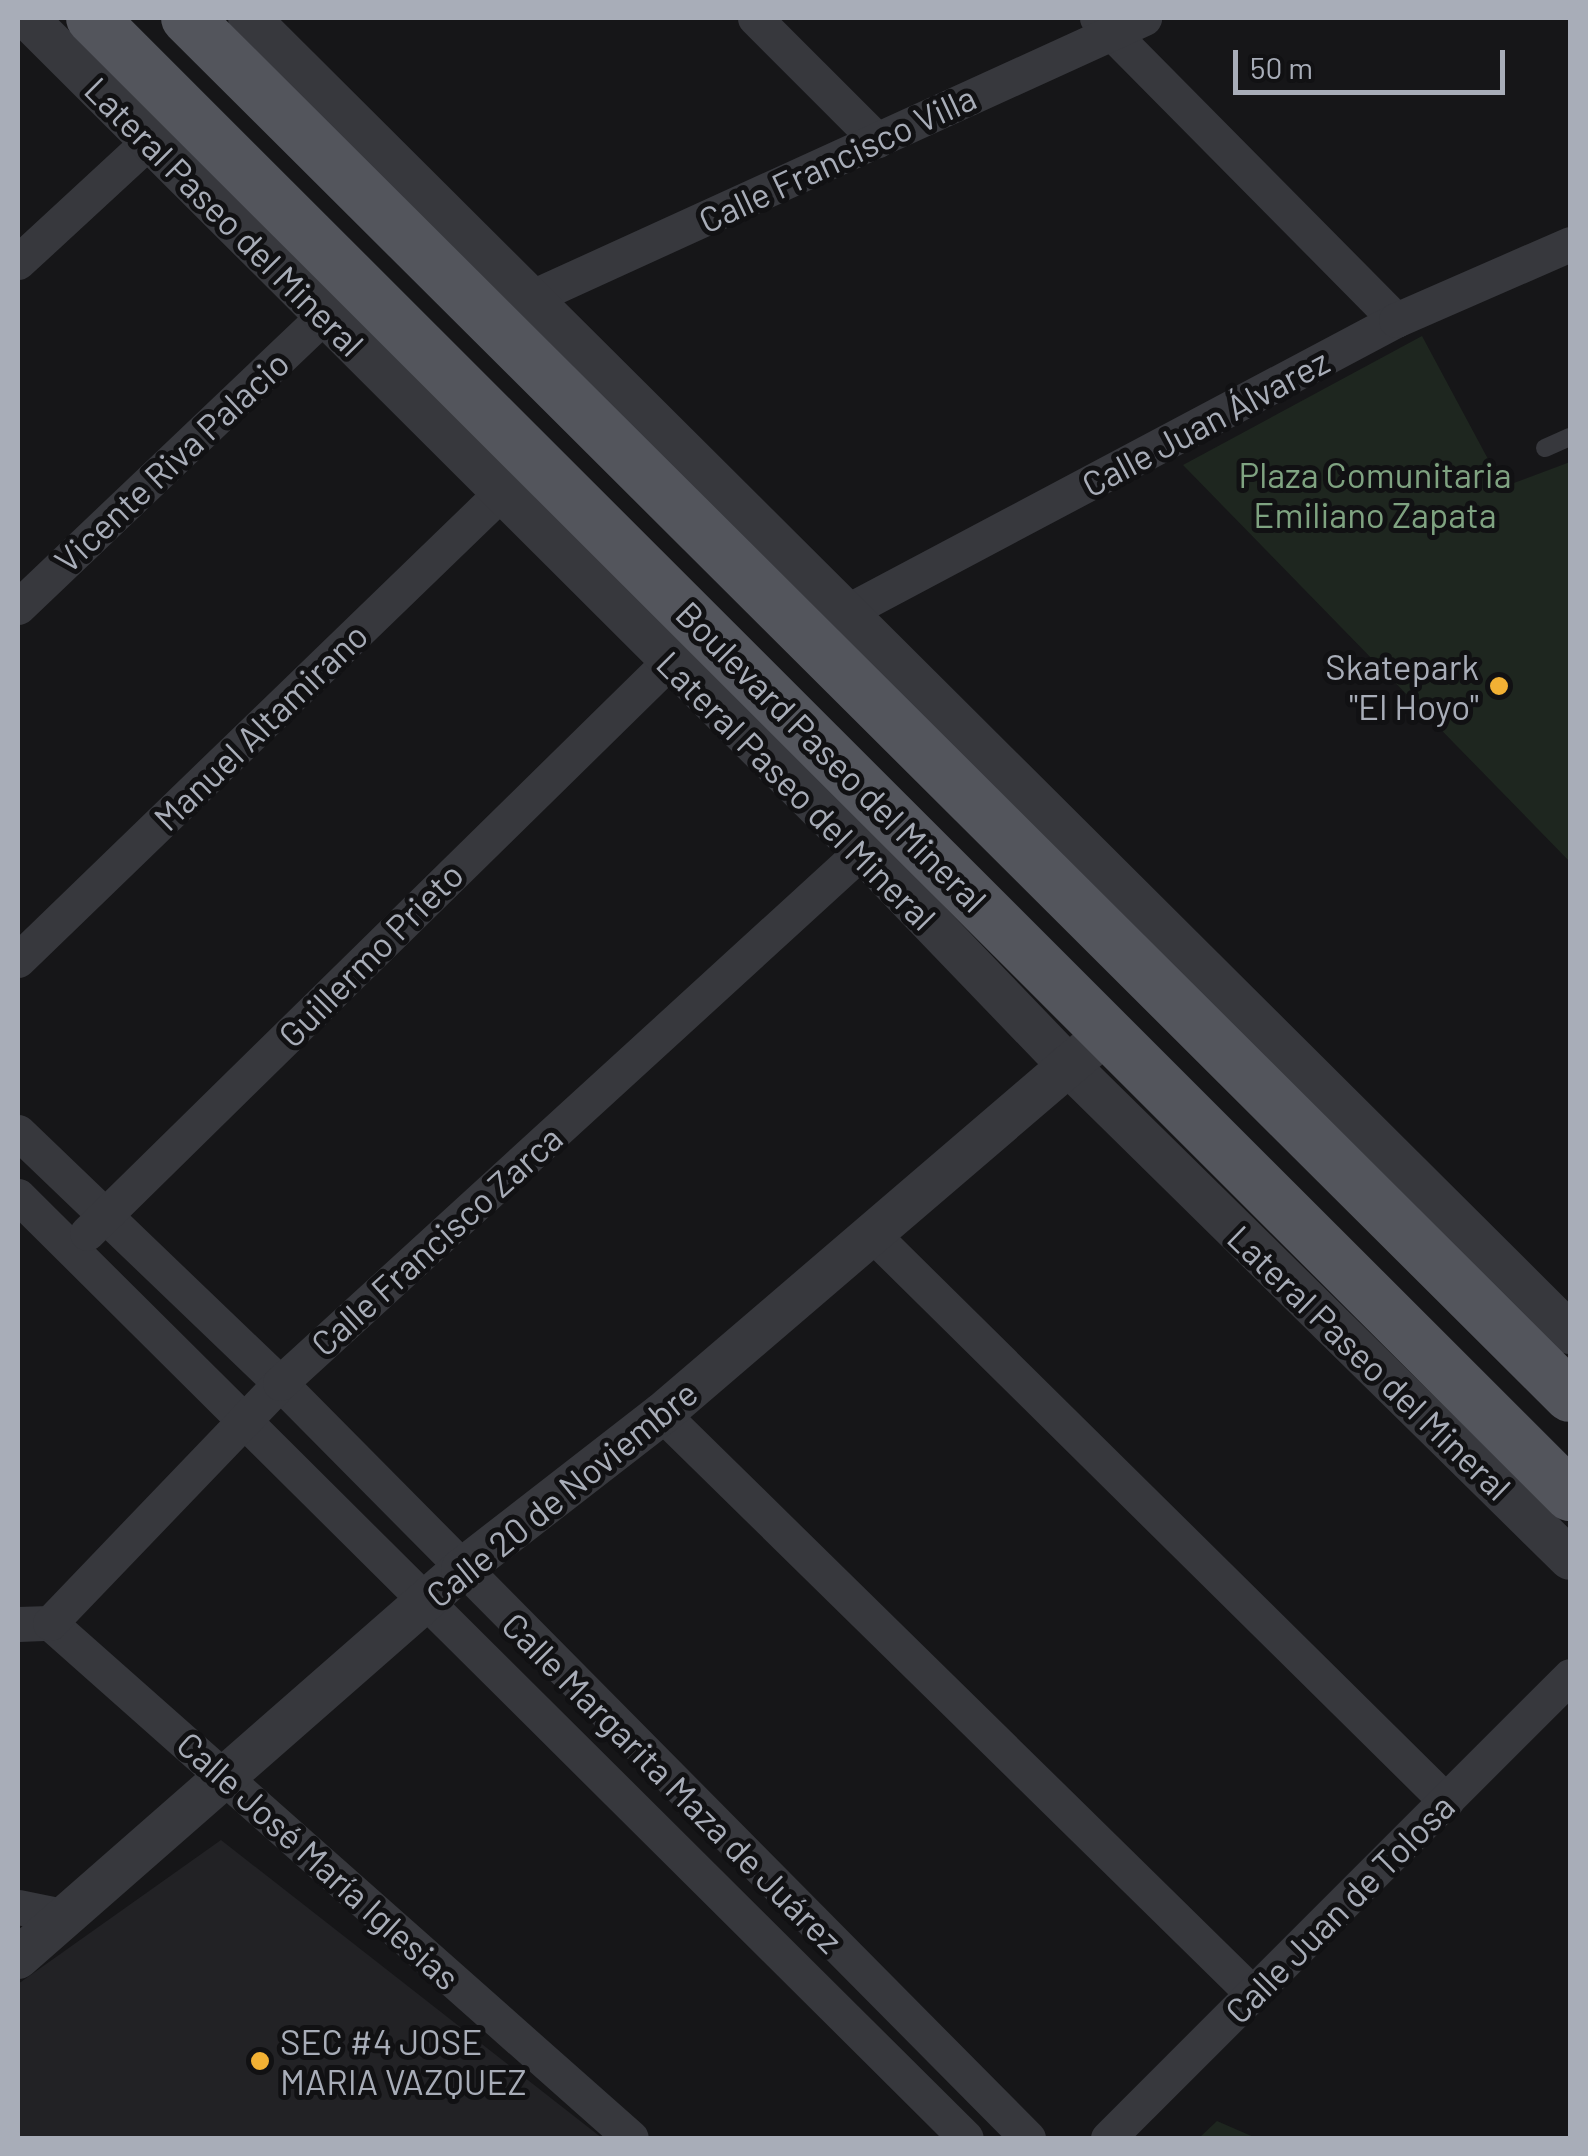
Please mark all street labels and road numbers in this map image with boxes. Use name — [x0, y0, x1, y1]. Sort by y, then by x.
street label: Lateral Paseo del Mineral — [77, 68, 373, 364]
street label: Calle Francisco Villa — [692, 75, 982, 241]
street label: Calle Juan Álvarez — [1074, 339, 1336, 505]
street label: Vicente Riva Palacio — [45, 342, 297, 580]
street label: Boulevard Paseo del Mineral — [668, 592, 996, 920]
street label: Manuel Altamirano — [145, 614, 375, 838]
street label: Lateral Paseo del Mineral — [649, 642, 945, 938]
street label: Guillermo Prieto — [269, 853, 471, 1055]
street label: Calle Francisco Zarca — [302, 1116, 570, 1364]
street label: Lateral Paseo del Mineral — [1220, 1216, 1520, 1508]
street label: Calle 20 de Noviembre — [417, 1371, 705, 1615]
street label: Calle Margarita Maza de Juárez — [494, 1603, 852, 1961]
street label: Calle José María Iglesias — [169, 1722, 469, 1998]
street label: Calle Juan de Tolosa — [1216, 1785, 1462, 2031]

